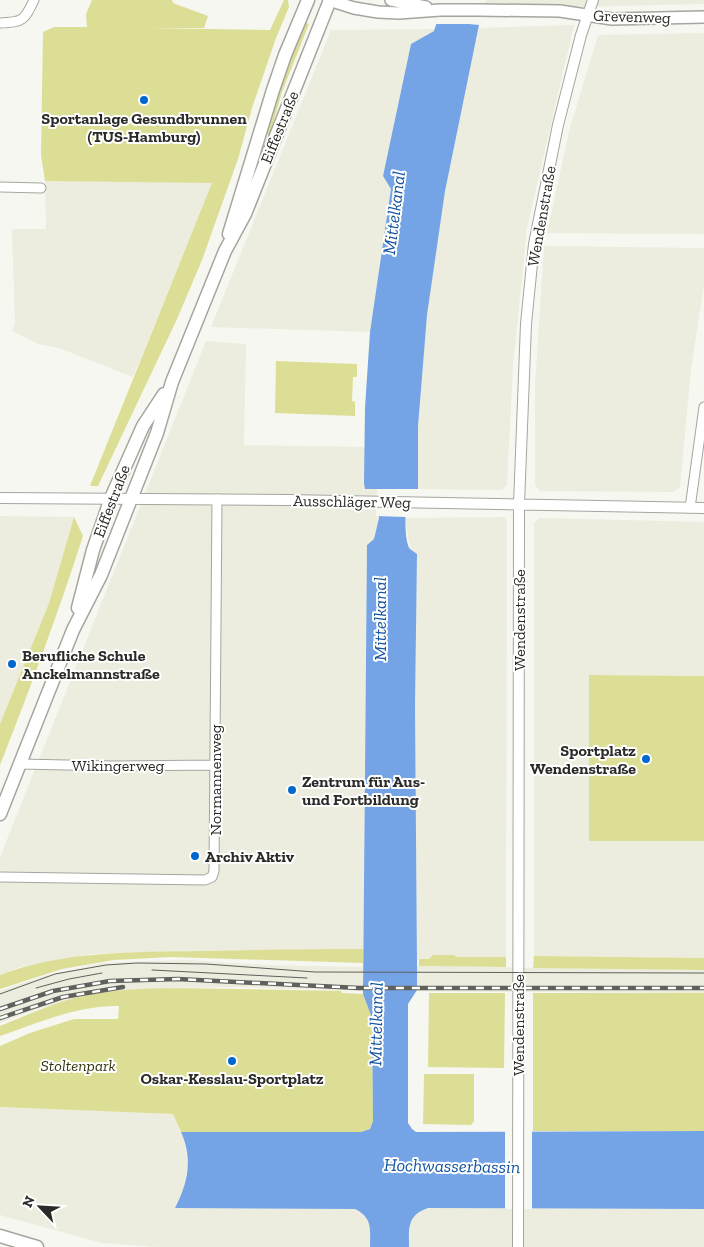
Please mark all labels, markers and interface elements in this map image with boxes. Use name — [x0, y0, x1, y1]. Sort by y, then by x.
street label: Grevenweg — [593, 6, 671, 27]
street label: Eiffestraße — [256, 88, 303, 166]
marker: Sportanlage Gesundbrunnen (TUS-Hamburg) — [138, 94, 150, 106]
place label: Sportanlage Gesundbrunnen (TUS-Hamburg) — [41, 109, 247, 146]
street label: Wendenstraße — [523, 164, 560, 268]
water label: Mittelkanal — [378, 170, 410, 256]
street label: Eiffestraße — [89, 462, 134, 540]
street label: Ausschläger Weg — [293, 491, 411, 512]
street label: Wendenstraße — [510, 569, 529, 671]
water label: Mittelkanal — [369, 577, 391, 661]
place label: Berufliche Schule Anckelmannstraße — [22, 646, 160, 683]
marker: Berufliche Schule Anckelmannstraße — [6, 658, 18, 670]
street label: Normannenweg — [206, 724, 225, 836]
place label: Sportplatz Wendenstraße — [530, 741, 636, 778]
marker: Sportplatz Wendenstraße — [640, 753, 652, 765]
street label: Wikingerweg — [72, 756, 164, 775]
place label: Zentrum für Aus- und Fortbildung — [302, 772, 425, 809]
marker: Zentrum für Aus- und Fortbildung — [286, 784, 298, 796]
place label: Archiv Aktiv — [205, 847, 295, 866]
marker: Archiv Aktiv — [189, 850, 201, 862]
street label: Wendenstraße — [509, 974, 528, 1076]
water label: Mittelkanal — [364, 982, 388, 1066]
marker: Oskar-Kesslau-Sportplatz — [226, 1055, 238, 1067]
park label: Stoltenpark — [40, 1056, 116, 1075]
place label: Oskar-Kesslau-Sportplatz — [140, 1069, 324, 1088]
water label: Hochwasserbassin — [384, 1154, 520, 1178]
north arrow — [15, 1182, 65, 1232]
text: N — [19, 1193, 39, 1210]

